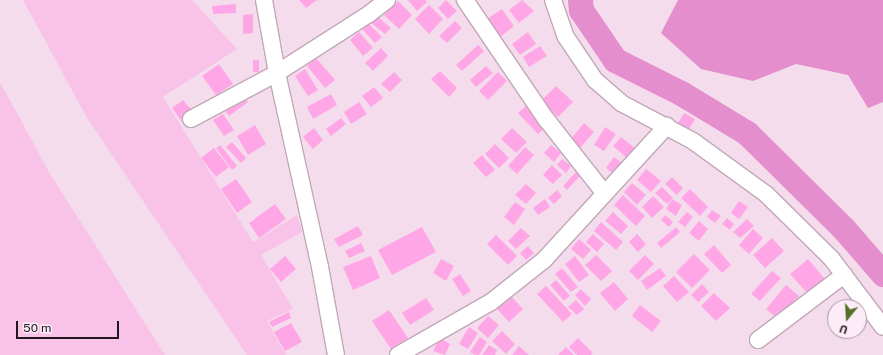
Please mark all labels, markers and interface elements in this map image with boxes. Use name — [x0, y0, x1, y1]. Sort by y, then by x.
north arrow — [827, 299, 867, 339]
scale bar — [18, 313, 121, 339]
text: 50 m — [23, 321, 51, 335]
text: U — [838, 323, 849, 336]

